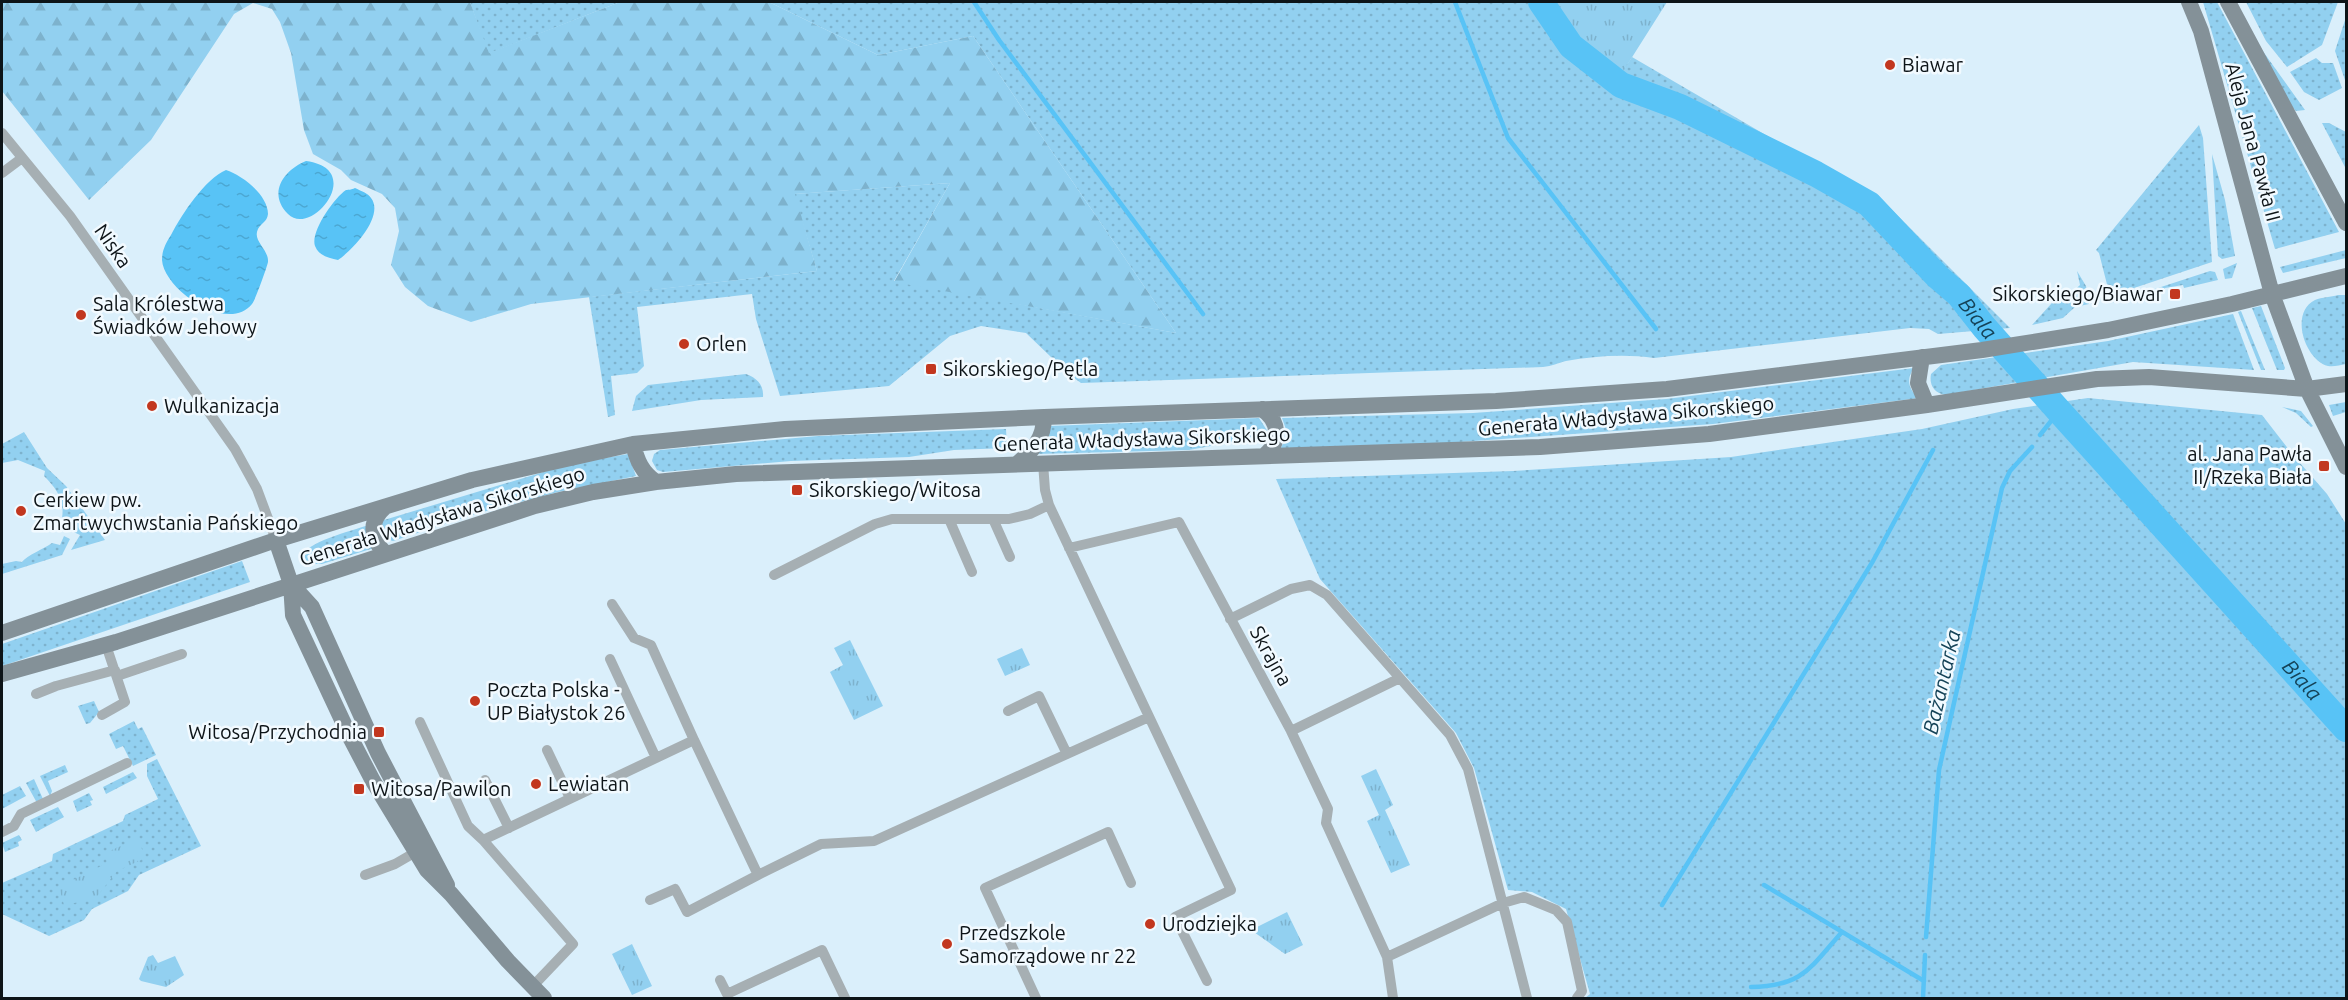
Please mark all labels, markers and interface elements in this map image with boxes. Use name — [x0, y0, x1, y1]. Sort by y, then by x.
place label: Biawar — [1902, 53, 1964, 76]
marker: Biawar — [1883, 58, 1897, 72]
street label: Aleja Jana Pawła II — [2221, 60, 2286, 224]
street label: Niska — [90, 219, 137, 272]
place label: Sikorskiego/Biawar — [1993, 282, 2163, 305]
marker: Sikorskiego/Biawar — [2168, 287, 2182, 301]
place label: Sala Królestwa Świadków Jehowy — [93, 292, 257, 338]
water label: Biala — [1954, 292, 2002, 344]
marker: Sala Królestwa Świadków Jehowy — [74, 308, 88, 322]
place label: Orlen — [696, 332, 747, 355]
marker: Orlen — [677, 337, 691, 351]
place label: Sikorskiego/Pętla — [943, 357, 1098, 380]
marker: Sikorskiego/Pętla — [924, 362, 938, 376]
street label: Generała Władysława Sikorskiego — [1477, 391, 1775, 440]
place label: Wulkanizacja — [164, 394, 279, 417]
marker: Wulkanizacja — [145, 399, 159, 413]
street label: Generała Władysława Sikorskiego — [993, 422, 1291, 455]
place label: al. Jana Pawła II/Rzeka Biała — [2187, 442, 2312, 488]
marker: al. Jana Pawła II/Rzeka Biała — [2317, 459, 2331, 473]
street label: Generała Władysława Sikorskiego — [296, 461, 587, 570]
place label: Sikorskiego/Witosa — [809, 478, 981, 501]
marker: Sikorskiego/Witosa — [790, 483, 804, 497]
place label: Cerkiew pw. Zmartwychwstania Pańskiego — [33, 488, 298, 534]
marker: Cerkiew pw. Zmartwychwstania Pańskiego — [14, 504, 28, 518]
street label: Skrajna — [1246, 622, 1297, 690]
water label: Bażantarka — [1917, 627, 1965, 736]
water label: Biala — [2278, 654, 2327, 705]
place label: Poczta Polska - UP Białystok 26 — [487, 678, 625, 724]
marker: Poczta Polska - UP Białystok 26 — [468, 694, 482, 708]
place label: Witosa/Przychodnia — [188, 720, 367, 743]
marker: Witosa/Przychodnia — [372, 725, 386, 739]
place label: Lewiatan — [548, 772, 629, 795]
place label: Witosa/Pawilon — [371, 777, 511, 800]
marker: Lewiatan — [529, 777, 543, 791]
marker: Witosa/Pawilon — [352, 782, 366, 796]
place label: Urodziejka — [1162, 912, 1257, 935]
marker: Urodziejka — [1143, 917, 1157, 931]
place label: Przedszkole Samorządowe nr 22 — [959, 921, 1136, 967]
marker: Przedszkole Samorządowe nr 22 — [940, 937, 954, 951]

